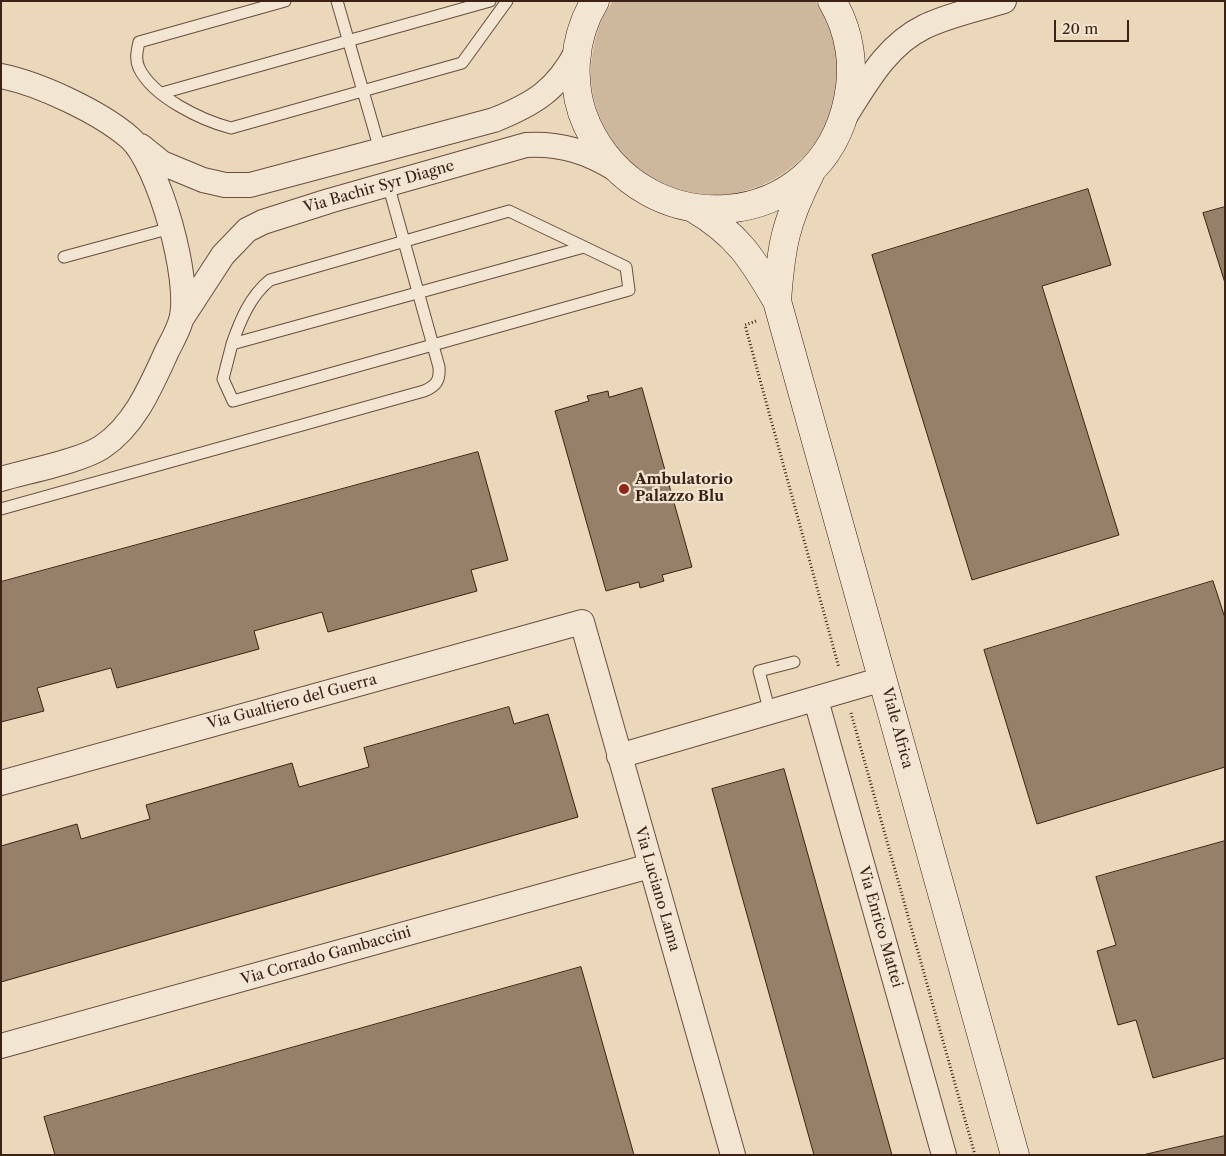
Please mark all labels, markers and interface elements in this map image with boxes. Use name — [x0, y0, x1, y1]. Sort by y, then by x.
scale bar — [1056, 10, 1131, 42]
text: 20 m — [1062, 19, 1098, 38]
street label: Via Bachir Syr Diagne — [302, 157, 456, 217]
place label: Ambulatorio Palazzo Blu — [635, 471, 733, 506]
marker: Ambulatorio Palazzo Blu — [617, 482, 631, 496]
street label: Via Gualtiero del Guerra — [205, 671, 379, 733]
street label: Viale Africa — [878, 685, 916, 771]
street label: Via Luciano Lama — [631, 825, 683, 953]
street label: Via Enrico Mattei — [854, 864, 906, 990]
street label: Via Corrado Gambaccini — [239, 923, 413, 989]

